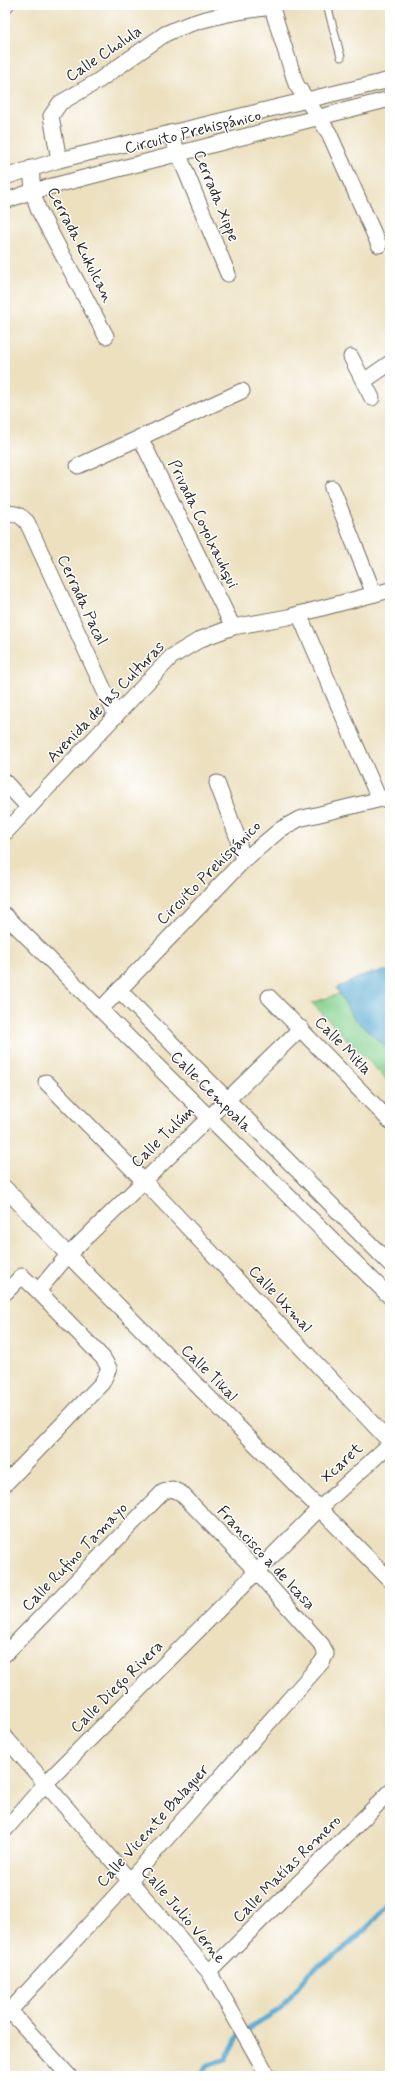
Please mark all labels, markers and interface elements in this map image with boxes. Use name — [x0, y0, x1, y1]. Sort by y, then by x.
street label: Calle Cholula — [62, 21, 146, 87]
street label: Circuito Prehispánico — [123, 105, 263, 159]
street label: Cerrada Xippe — [188, 147, 244, 245]
street label: Cerrada Kukulcan — [42, 184, 118, 307]
street label: Privada Coyolxauhqui — [163, 456, 243, 592]
street label: Cerrada Pacal — [52, 551, 112, 649]
street label: Avenida de las Culturas — [42, 637, 170, 767]
street label: Circuito Prehispánico — [152, 816, 266, 930]
street label: Calle Mitla — [310, 1012, 376, 1080]
street label: Calle Cempoala — [166, 1047, 257, 1138]
street label: Calle Tulúm — [127, 1101, 199, 1173]
street label: Calle Uxmal — [244, 1261, 316, 1337]
street label: Calle Tikal — [176, 1340, 242, 1406]
street label: Xcaret — [317, 1438, 368, 1488]
street label: Calle Rufino Tamayo — [17, 1498, 133, 1616]
street label: Francisco a de Icasa — [212, 1501, 320, 1615]
street label: Calle Diego Rivera — [66, 1636, 169, 1739]
street label: Calle Vicente Balaguer — [92, 1760, 214, 1892]
street label: Calle Matías Romero — [228, 1810, 346, 1928]
street label: Calle Julio Verne — [136, 1862, 230, 1969]

